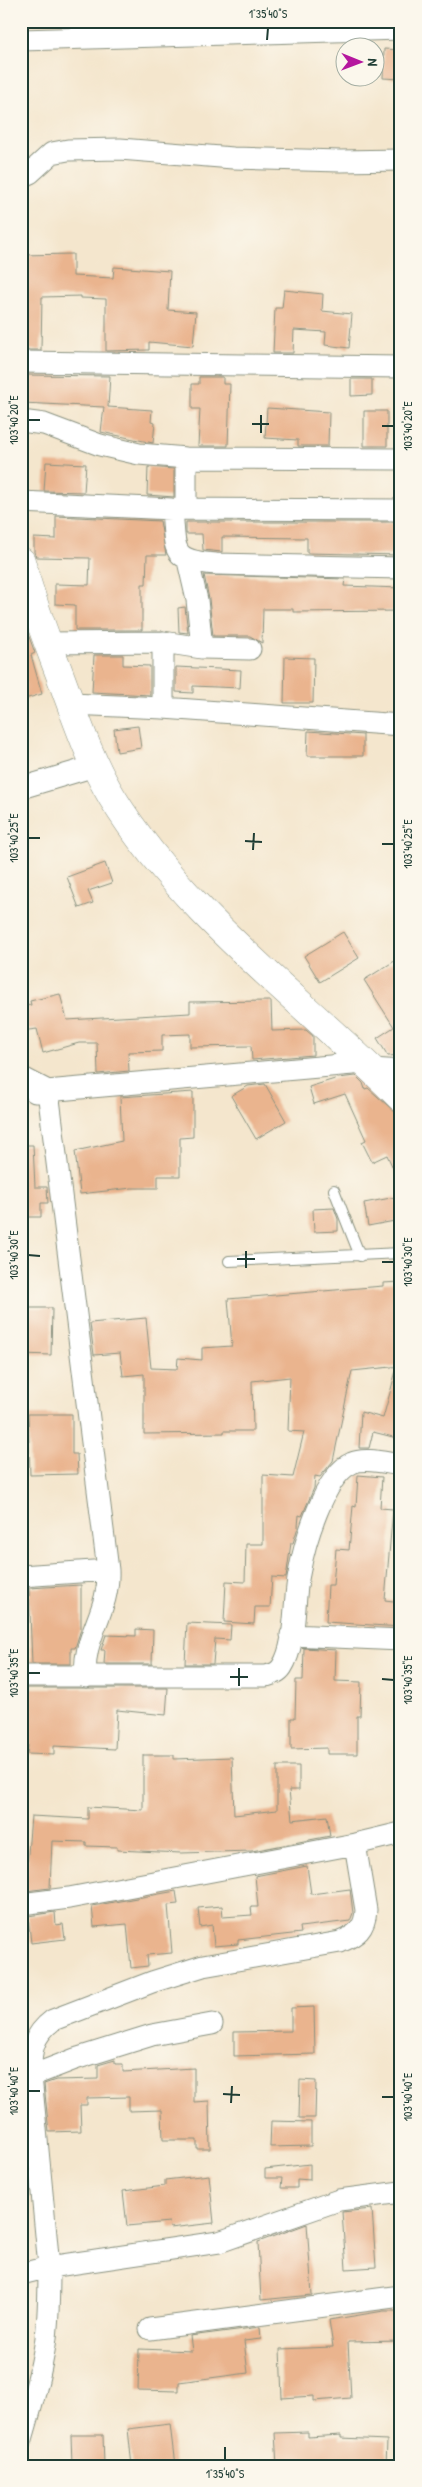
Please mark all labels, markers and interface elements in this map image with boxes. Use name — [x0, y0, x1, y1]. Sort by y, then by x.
text: 1°35'40"S — [249, 5, 288, 22]
north arrow — [334, 38, 384, 88]
text: N — [364, 58, 383, 67]
text: 103°40'20"E — [5, 394, 22, 445]
text: 103°40'20"E — [399, 400, 416, 451]
text: 103°40'25"E — [5, 813, 22, 863]
text: 103°40'25"E — [399, 819, 416, 869]
text: 103°40'30"E — [5, 1230, 22, 1280]
text: 103°40'30"E — [399, 1237, 416, 1287]
text: 103°40'35"E — [5, 1648, 22, 1698]
text: 103°40'35"E — [399, 1655, 416, 1705]
text: 103°40'40"E — [5, 2066, 22, 2115]
text: 103°40'40"E — [399, 2072, 416, 2121]
text: 1°35'40"S — [206, 2465, 245, 2482]

